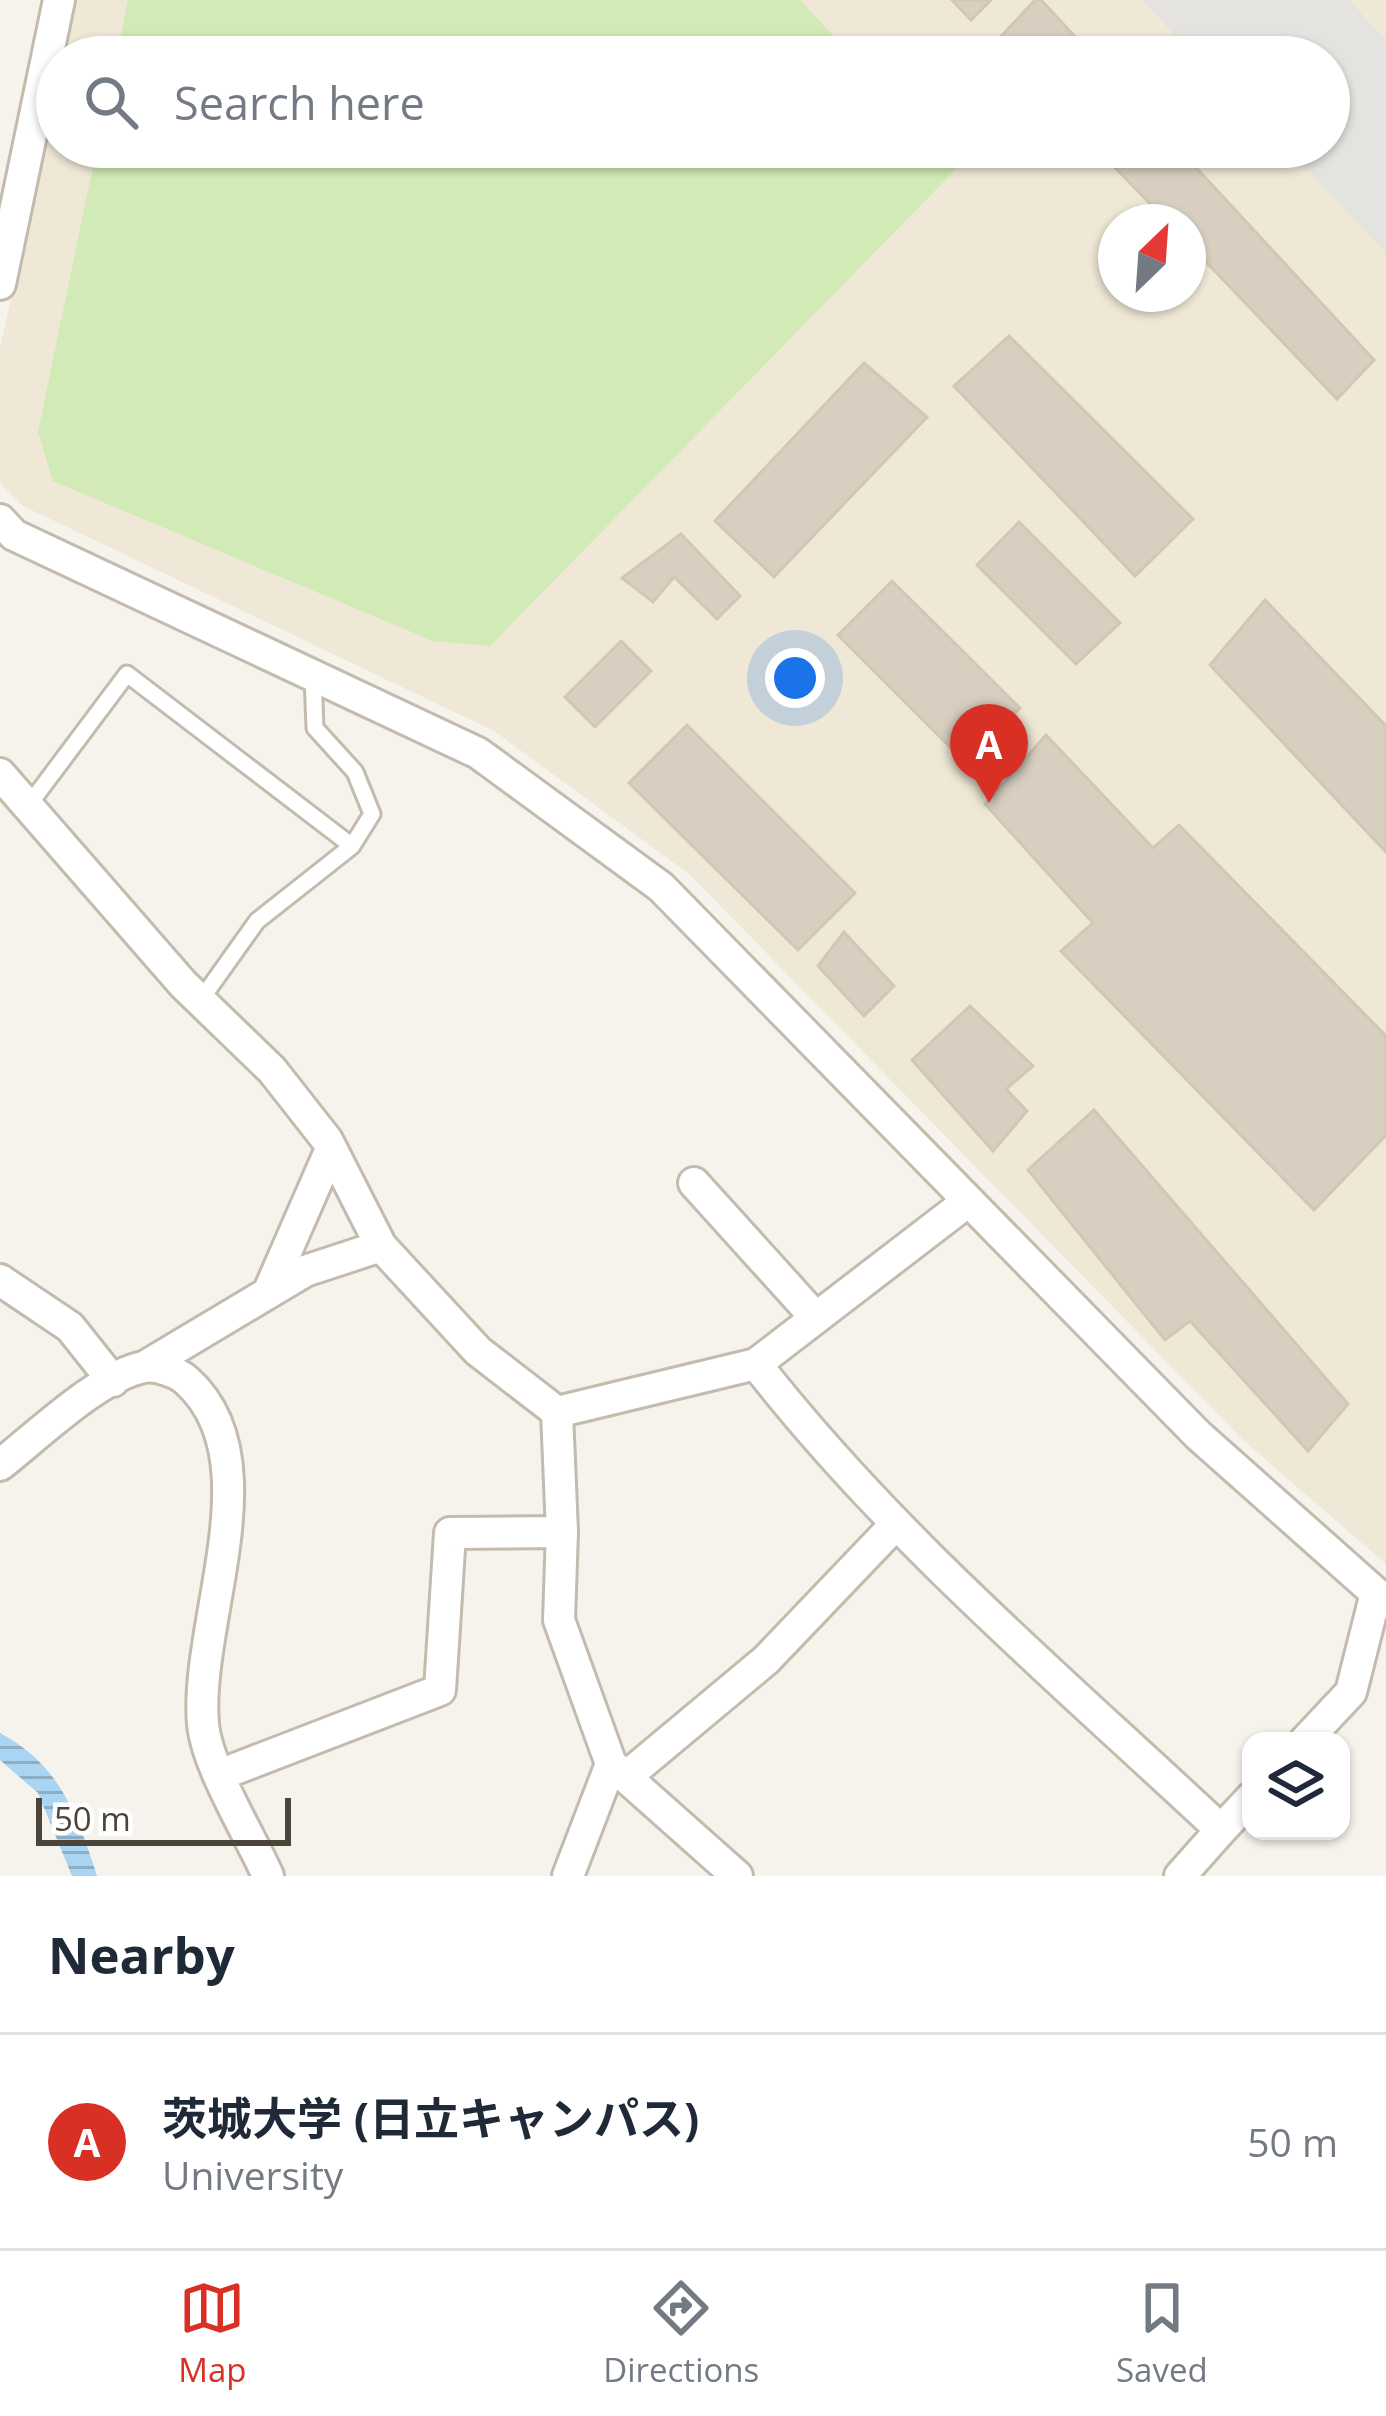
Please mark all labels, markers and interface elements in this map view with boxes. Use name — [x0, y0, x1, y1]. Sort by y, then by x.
search box — [36, 36, 1350, 168]
icon: search — [78, 69, 144, 135]
text: Search here — [174, 72, 425, 133]
north arrow — [1098, 204, 1206, 312]
your location — [765, 648, 825, 708]
pin: A — [950, 704, 1028, 803]
map controls — [1242, 1732, 1350, 1840]
button: layers — [1242, 1732, 1350, 1840]
scale bar — [36, 1792, 291, 1845]
text: 50 m — [54, 1796, 131, 1841]
text: Nearby — [48, 1919, 235, 1989]
text: 茨城大学 (日立キャンパス) — [162, 2087, 699, 2148]
text: A — [74, 2115, 100, 2168]
text: 50 m — [1247, 2115, 1338, 2168]
text: University — [162, 2148, 343, 2201]
tab: Map — [178, 2275, 247, 2392]
tab: Directions — [603, 2275, 759, 2392]
tab: Saved — [1116, 2275, 1208, 2392]

